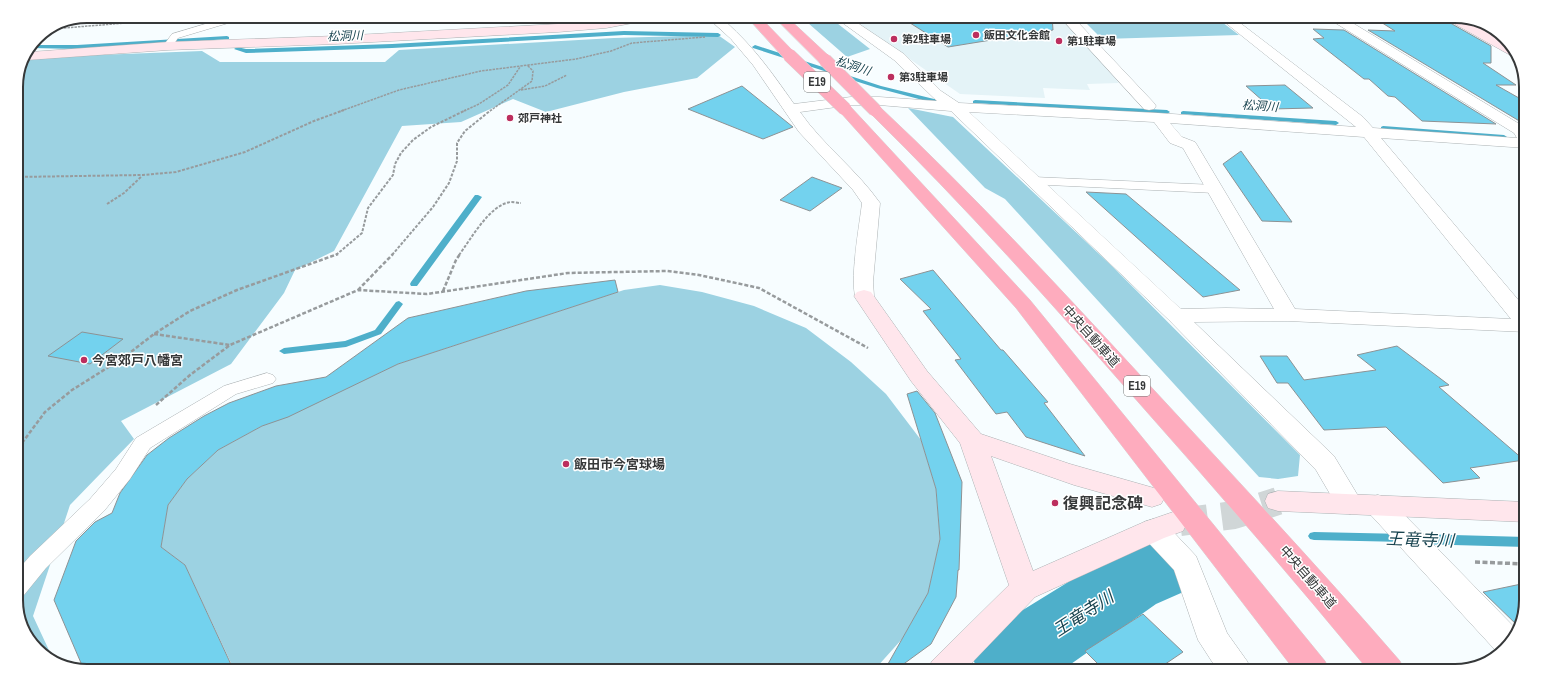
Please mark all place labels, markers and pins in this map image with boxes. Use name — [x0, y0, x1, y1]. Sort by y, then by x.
place label: 飯田文化会館 — [983, 28, 1050, 42]
marker: 飯田文化会館 — [971, 30, 981, 40]
place label: 第2駐車場 — [902, 32, 951, 46]
marker: 第2駐車場 — [889, 34, 899, 44]
place label: 第1駐車場 — [1067, 34, 1116, 48]
marker: 第1駐車場 — [1054, 36, 1064, 46]
place label: 第3駐車場 — [899, 70, 948, 84]
marker: 第3駐車場 — [886, 72, 896, 82]
place label: 郊戸神社 — [518, 111, 562, 125]
marker: 郊戸神社 — [505, 113, 515, 123]
place label: 今宮郊戸八幡宮 — [92, 352, 183, 369]
marker: 今宮郊戸八幡宮 — [79, 355, 89, 365]
place label: 飯田市今宮球場 — [574, 456, 665, 473]
marker: 飯田市今宮球場 — [561, 459, 571, 469]
place label: 復興記念碑 — [1063, 492, 1143, 514]
marker: 復興記念碑 — [1050, 498, 1060, 508]

